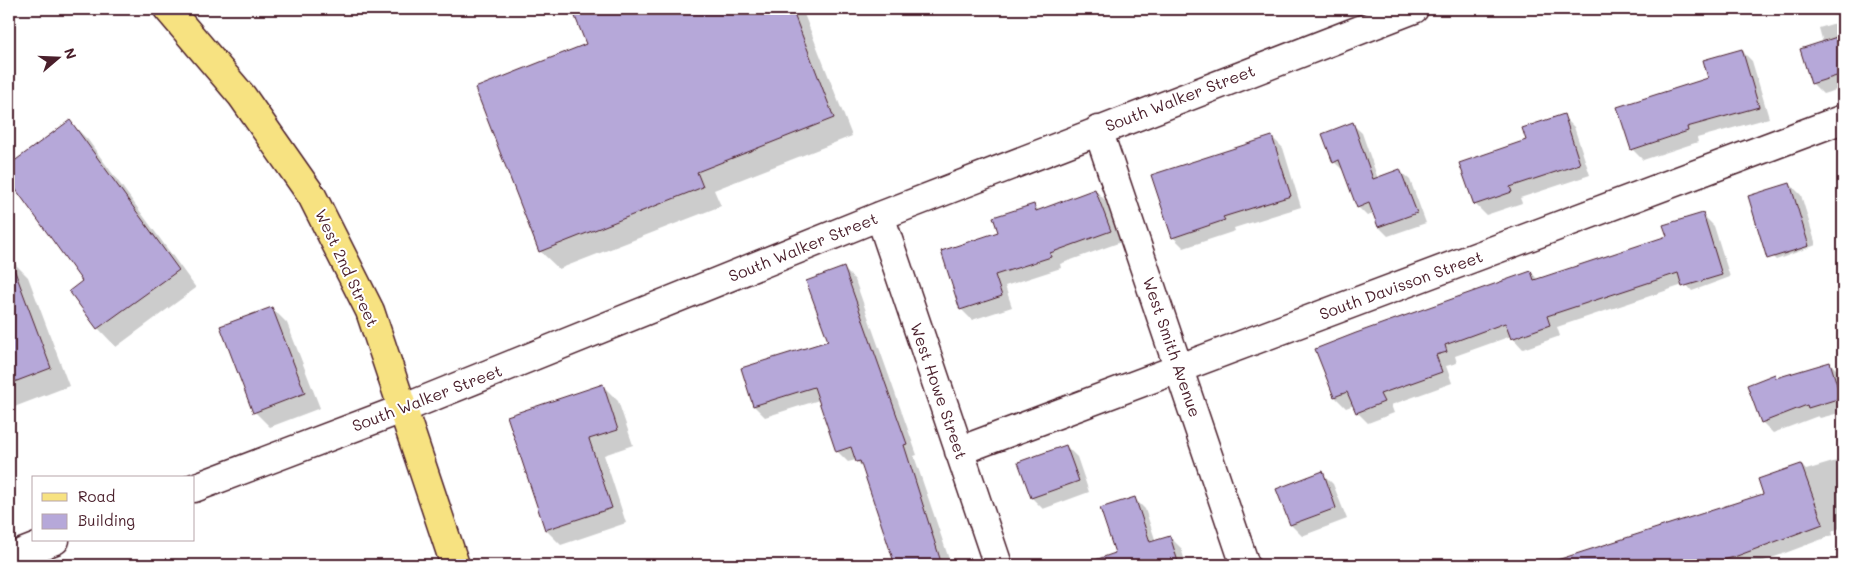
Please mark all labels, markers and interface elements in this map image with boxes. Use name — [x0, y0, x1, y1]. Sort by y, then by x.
north arrow — [32, 32, 82, 82]
text: N — [60, 45, 81, 62]
street label: South Walker Street — [1102, 59, 1258, 136]
street label: West 2nd Street — [311, 205, 384, 330]
street label: South Walker Street — [725, 207, 880, 286]
street label: South Davisson Street — [1316, 245, 1486, 324]
street label: West Smith Avenue — [1139, 274, 1206, 420]
street label: West Howe Street — [906, 320, 973, 462]
street label: South Walker Street — [349, 359, 505, 436]
legend — [32, 476, 195, 542]
text: Road — [78, 486, 115, 506]
text: Building — [78, 510, 135, 530]

